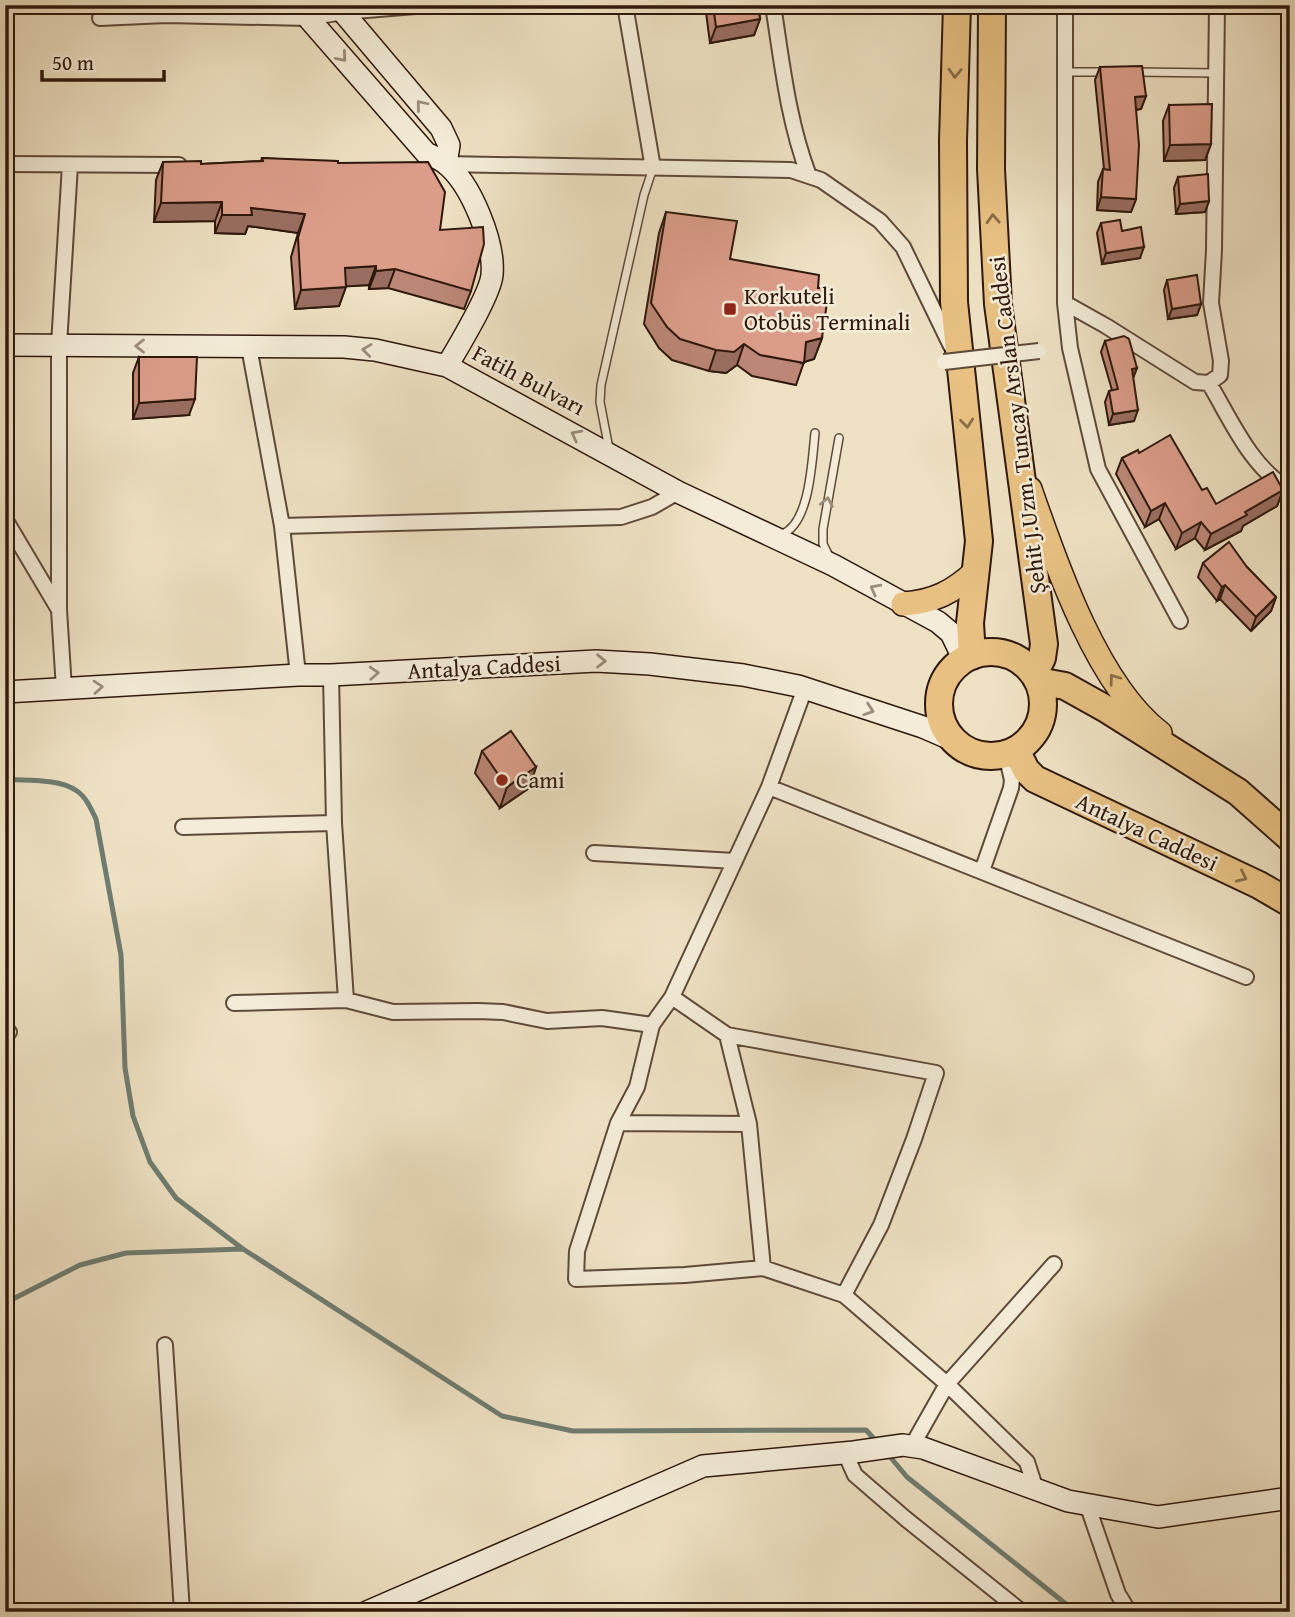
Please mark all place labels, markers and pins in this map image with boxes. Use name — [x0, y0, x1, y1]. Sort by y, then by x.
place label: Korkuteli Otobüs Terminali — [744, 279, 911, 338]
marker: Korkuteli Otobüs Terminali — [722, 301, 738, 317]
place label: Cami — [516, 763, 565, 796]
marker: Cami — [494, 772, 510, 788]

